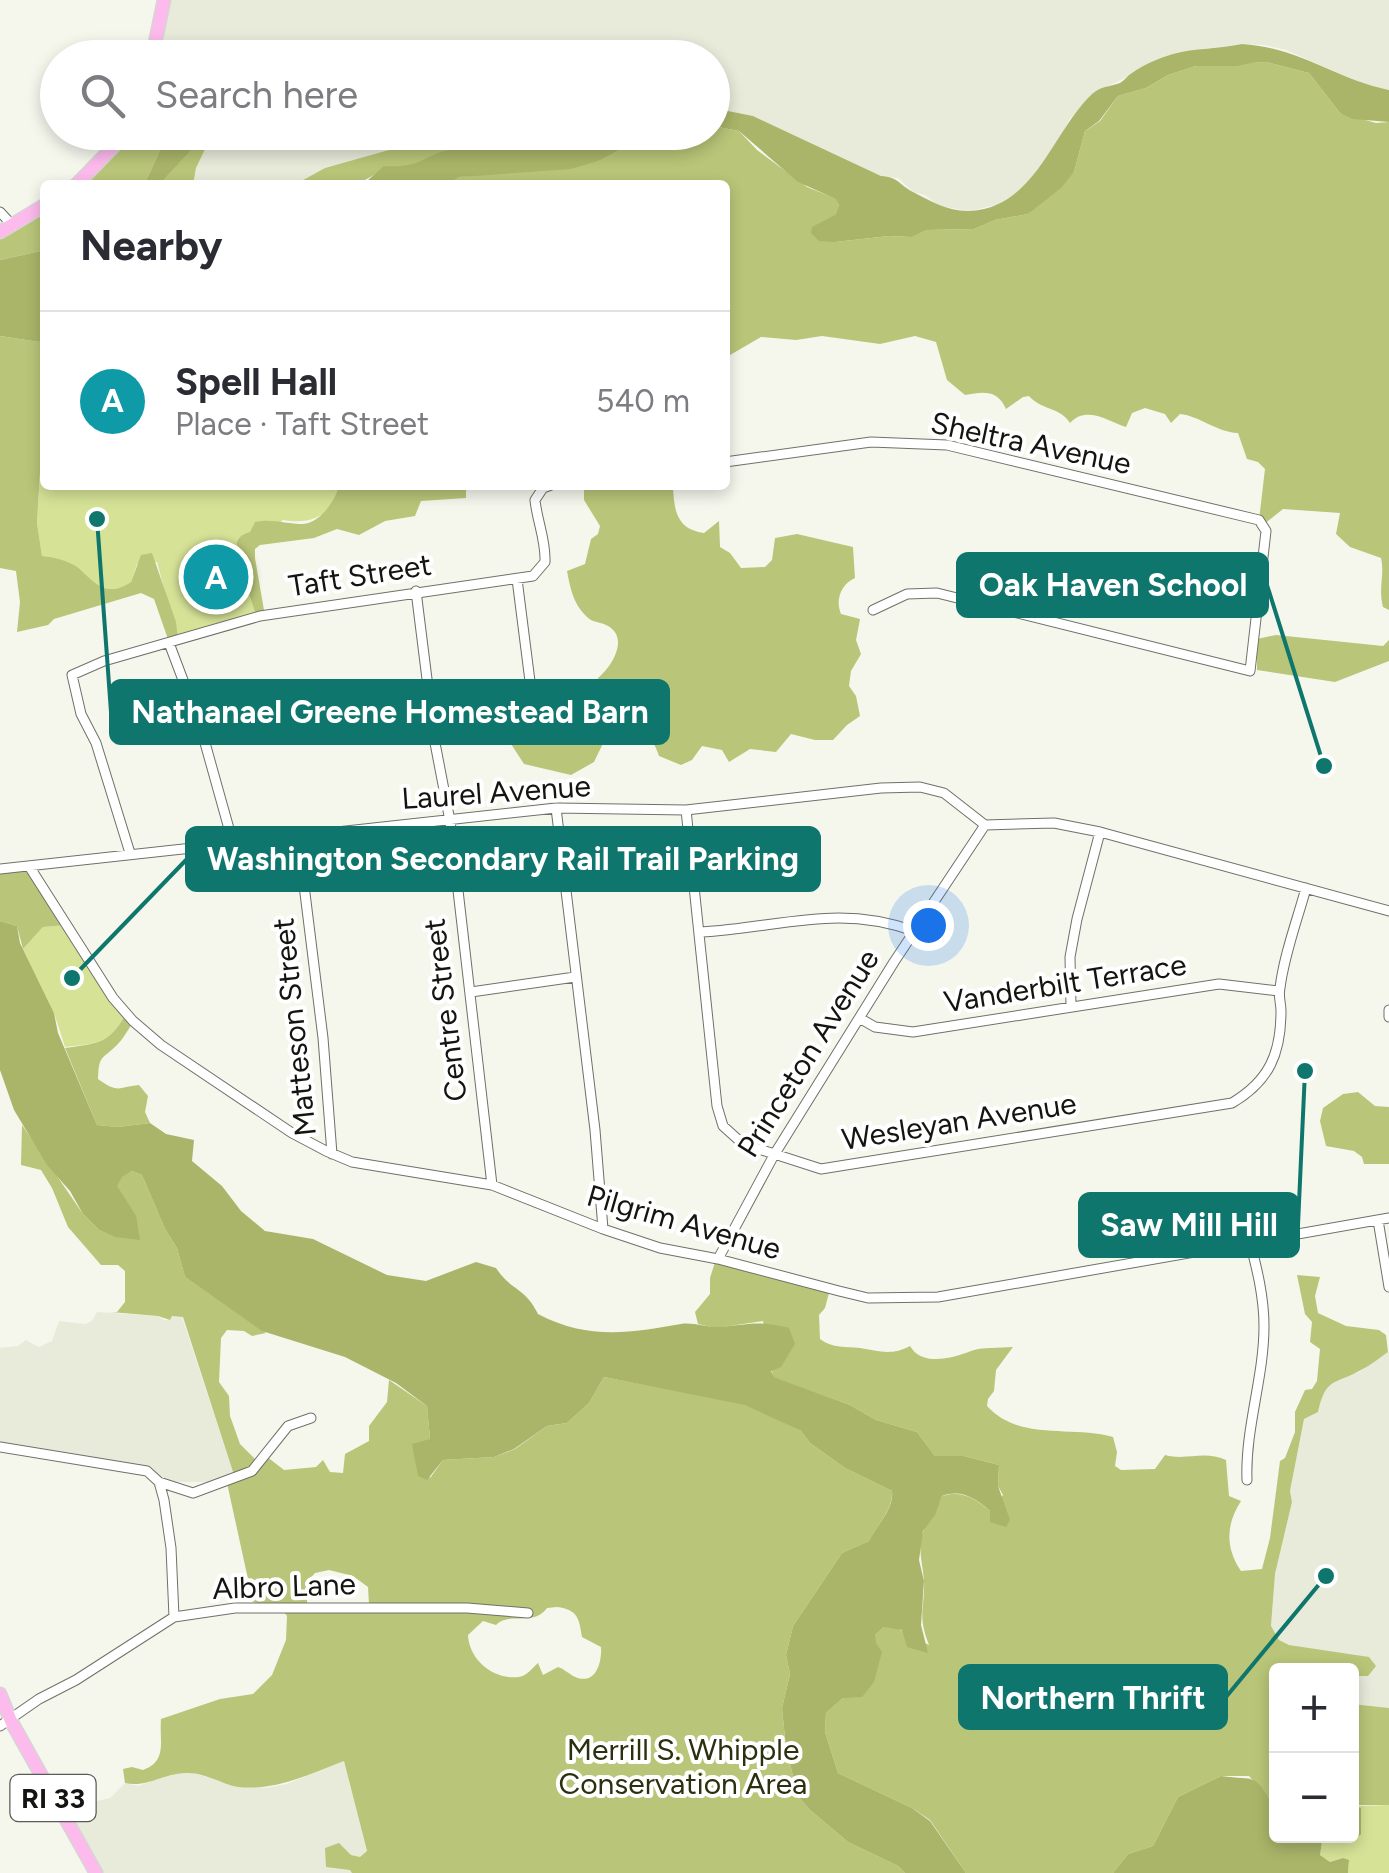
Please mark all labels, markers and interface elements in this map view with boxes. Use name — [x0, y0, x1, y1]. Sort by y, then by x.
search box — [40, 40, 730, 150]
icon: search — [75, 68, 130, 123]
text: Search here — [155, 72, 358, 118]
text: Nearby — [80, 220, 222, 271]
text: Spell Hall — [175, 359, 337, 405]
text: A — [101, 382, 124, 420]
text: 540 m — [596, 382, 690, 420]
street label: Sheltra Avenue — [927, 404, 1135, 482]
text: Place · Taft Street — [175, 405, 429, 443]
pin: A — [184, 540, 248, 614]
street label: Taft Street — [286, 545, 434, 605]
callout: Oak Haven School — [958, 554, 1267, 616]
text: Oak Haven School — [979, 566, 1247, 604]
callout: Nathanael Greene Homestead Barn — [111, 681, 668, 743]
text: Nathanael Greene Homestead Barn — [131, 693, 649, 731]
street label: Laurel Avenue — [400, 767, 592, 817]
callout: Washington Secondary Rail Trail Parking — [187, 828, 819, 890]
text: Washington Secondary Rail Trail Parking — [207, 840, 799, 878]
your location — [903, 900, 954, 951]
street label: Matteson Street — [264, 916, 324, 1138]
street label: Centre Street — [415, 916, 475, 1104]
street label: Princeton Avenue — [729, 942, 887, 1164]
street label: Vanderbilt Terrace — [941, 946, 1189, 1020]
street label: Wesleyan Avenue — [839, 1084, 1079, 1158]
street label: Pilgrim Avenue — [583, 1177, 785, 1267]
callout: Saw Mill Hill — [1080, 1194, 1298, 1256]
text: Saw Mill Hill — [1100, 1206, 1278, 1244]
street label: Albro Lane — [212, 1565, 356, 1607]
map controls — [1269, 1663, 1359, 1843]
button: + — [1269, 1663, 1359, 1753]
callout: Northern Thrift — [960, 1666, 1226, 1728]
text: Northern Thrift — [980, 1679, 1206, 1717]
park label: Merrill S. Whipple Conservation Area — [559, 1731, 807, 1802]
button: − — [1269, 1753, 1359, 1843]
road number: RI 33 — [10, 1775, 96, 1821]

